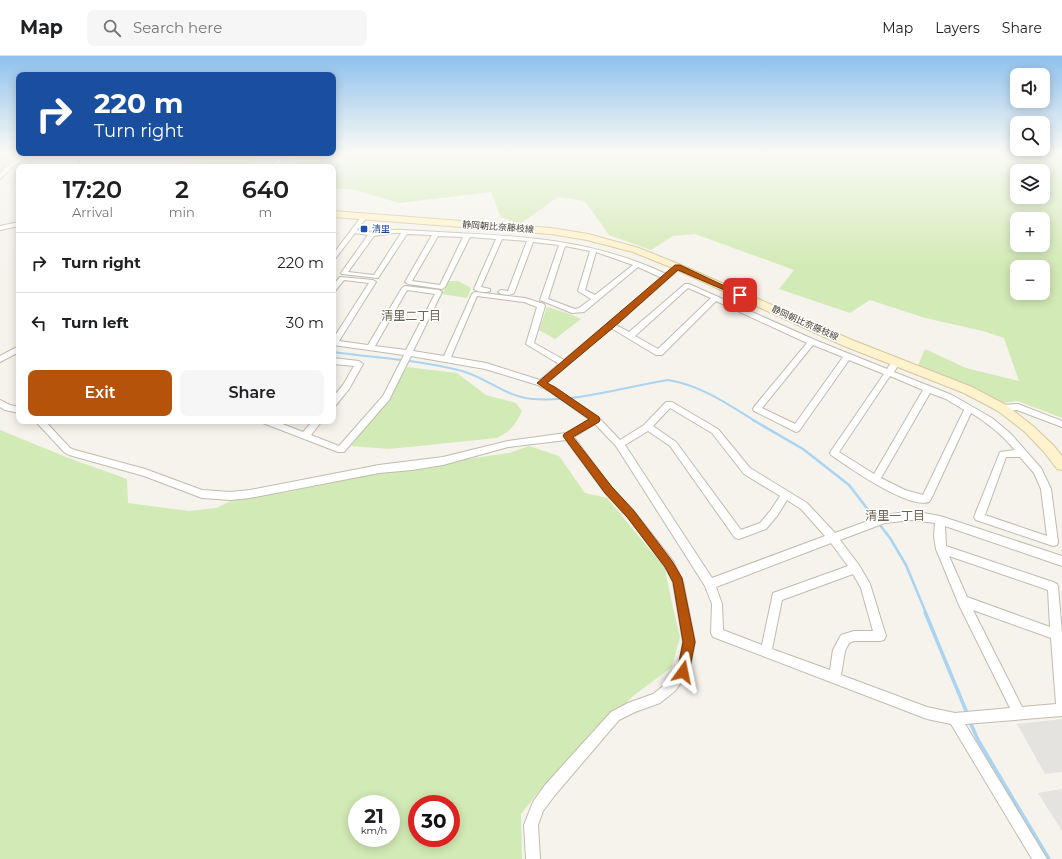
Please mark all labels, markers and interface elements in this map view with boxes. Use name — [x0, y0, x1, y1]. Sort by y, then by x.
search box — [87, 10, 367, 46]
text: Map — [20, 16, 63, 39]
icon: search — [101, 17, 123, 39]
text: Search here — [133, 18, 222, 37]
text: Map — [882, 19, 913, 37]
text: Layers — [935, 19, 980, 37]
text: Share — [1002, 19, 1042, 37]
map controls — [1010, 68, 1050, 300]
button: sound — [1010, 68, 1050, 108]
text: 220 m — [94, 86, 183, 120]
icon: right — [28, 88, 80, 140]
button: search — [1010, 116, 1050, 156]
text: Turn right — [94, 120, 184, 142]
button: layers — [1010, 164, 1050, 204]
text: 17:20 — [63, 175, 122, 204]
text: 2 — [175, 175, 189, 204]
text: 640 — [242, 175, 289, 204]
text: Arrival — [72, 204, 113, 220]
text: min — [169, 204, 195, 220]
text: m — [259, 204, 272, 220]
button: + — [1010, 212, 1050, 252]
street label: 静岡朝比奈藤枝線 — [462, 219, 535, 235]
place label: 清里 — [372, 223, 390, 234]
marker: 清里 — [359, 224, 369, 234]
icon: right — [28, 252, 50, 274]
text: Turn right — [62, 253, 141, 272]
text: 220 m — [277, 253, 324, 272]
button: − — [1010, 260, 1050, 300]
pin — [723, 278, 757, 312]
icon: arrive — [729, 284, 751, 306]
street label: 静岡朝比奈藤枝線 — [770, 303, 841, 343]
district label: 清里二丁目 — [381, 308, 441, 323]
icon: left — [28, 312, 50, 334]
text: Turn left — [62, 313, 129, 332]
text: 30 m — [286, 313, 324, 332]
button: Exit — [28, 370, 172, 416]
button: Share — [180, 370, 324, 416]
district label: 清里一丁目 — [865, 508, 925, 523]
position arrow — [662, 651, 704, 693]
speed limit sign: 30 — [408, 795, 460, 847]
text: 21 — [364, 804, 384, 828]
text: km/h — [361, 824, 387, 837]

